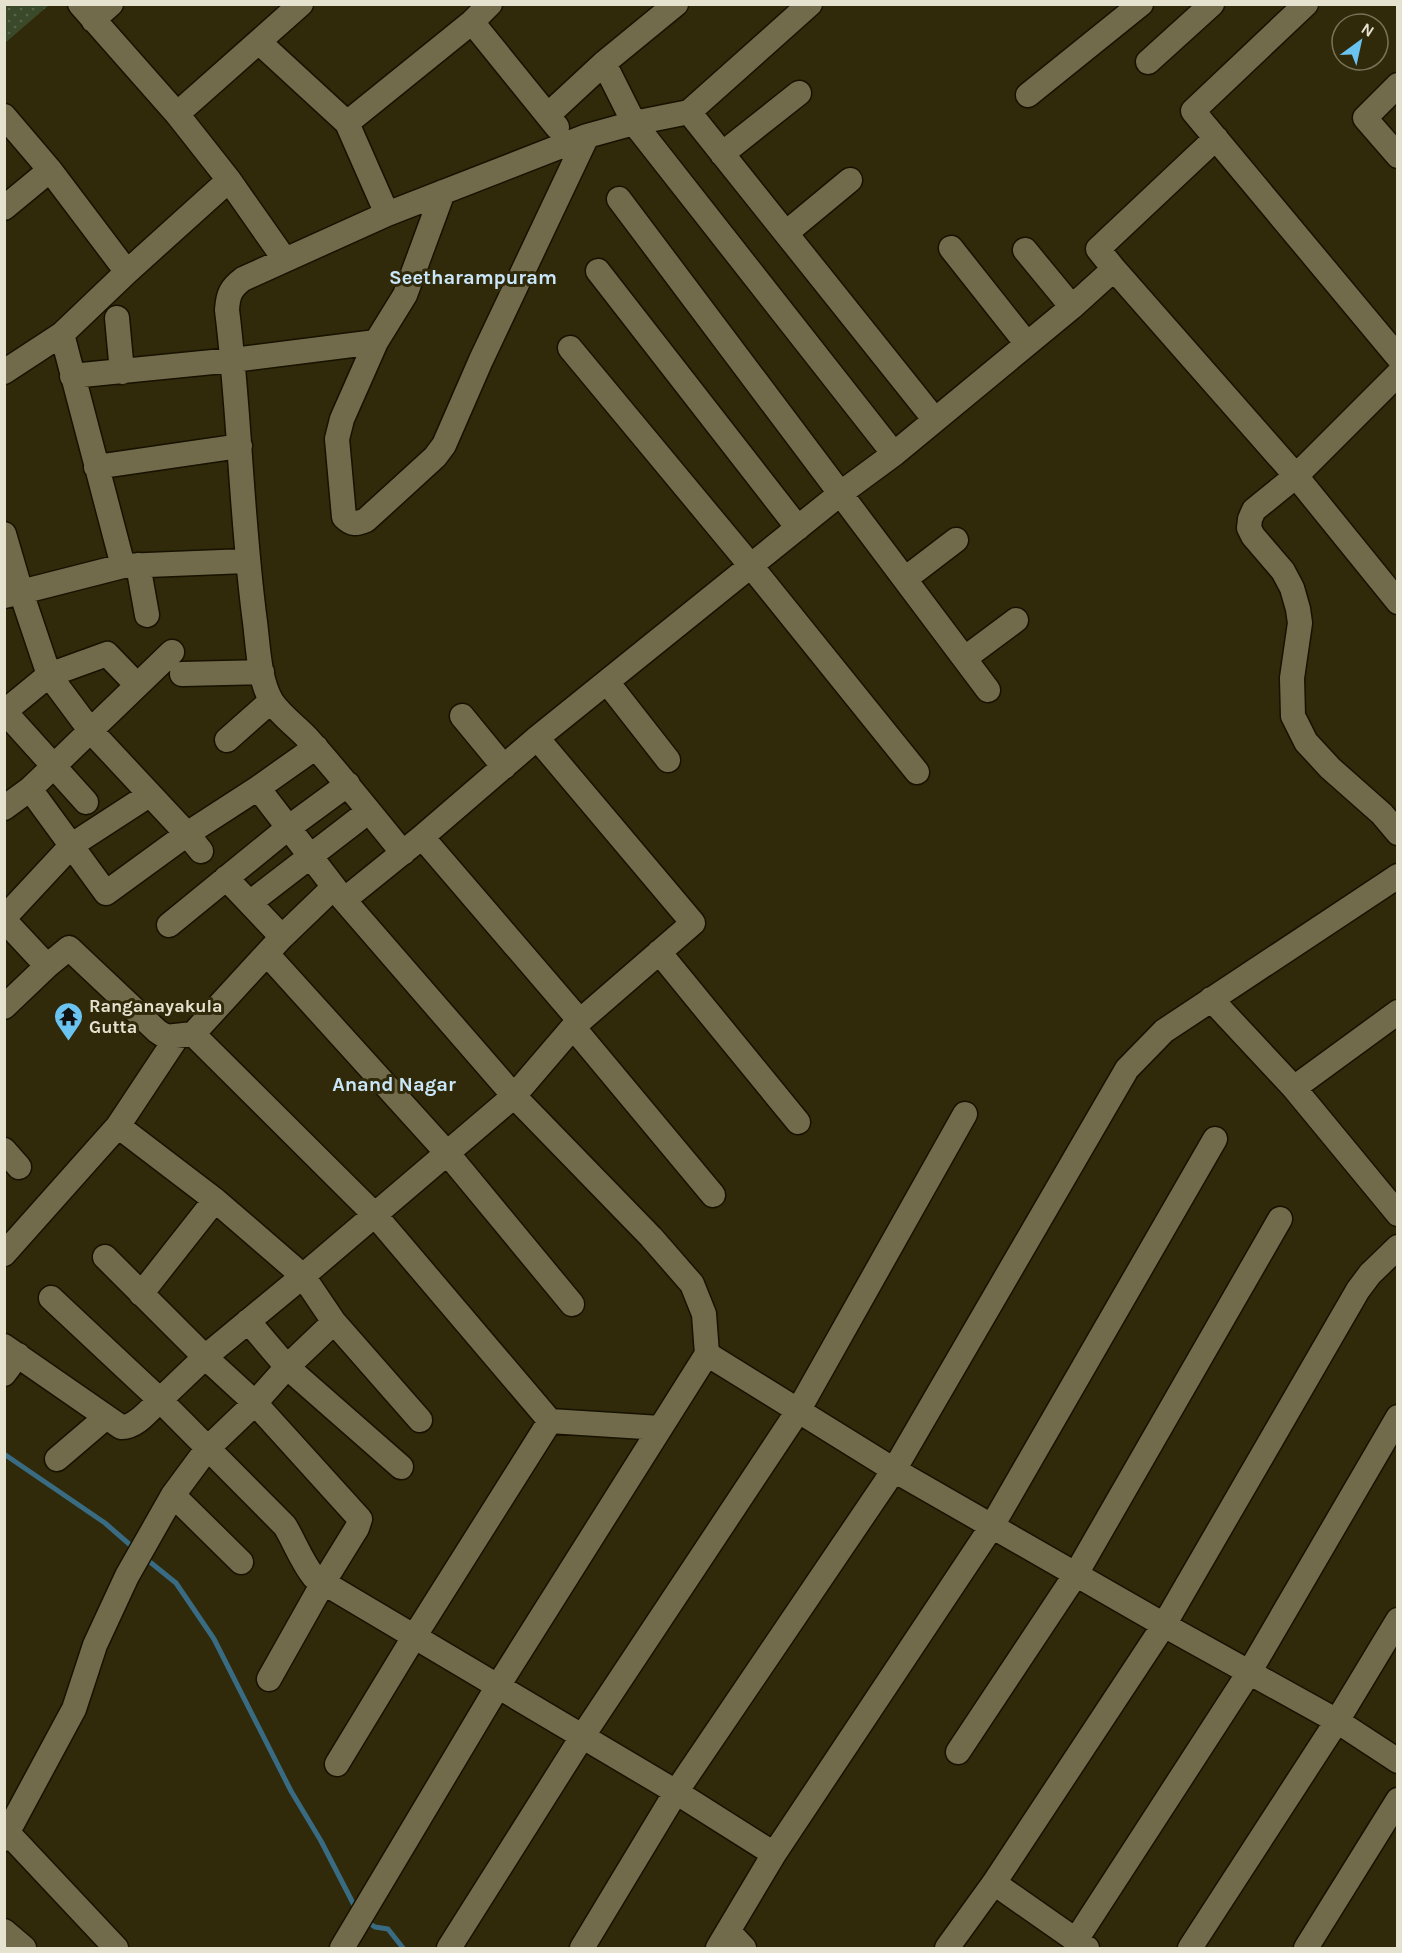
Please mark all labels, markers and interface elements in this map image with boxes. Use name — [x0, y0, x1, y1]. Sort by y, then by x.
north arrow — [1330, 12, 1390, 72]
text: N — [1358, 19, 1378, 41]
district label: Seetharampuram — [389, 266, 557, 289]
place label: Ranganayakula Gutta — [89, 995, 223, 1038]
temple icon: Ranganayakula Gutta — [52, 1000, 84, 1042]
district label: Anand Nagar — [332, 1073, 456, 1096]

